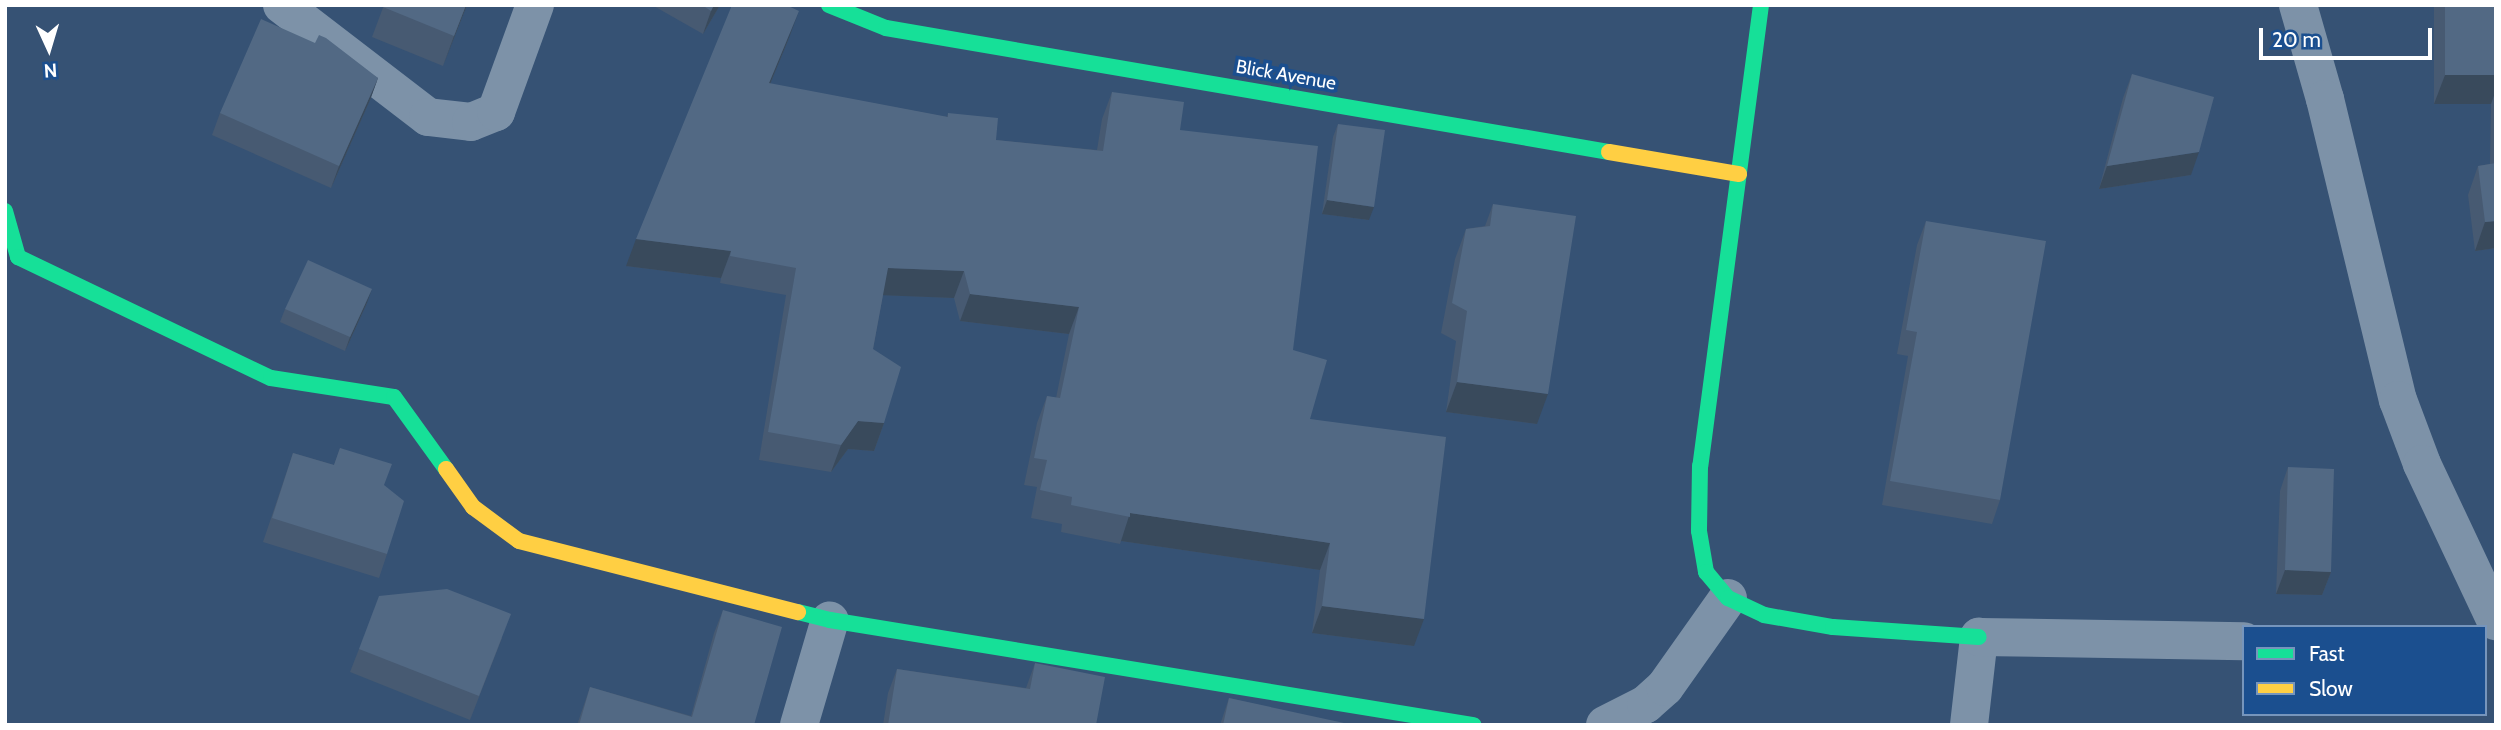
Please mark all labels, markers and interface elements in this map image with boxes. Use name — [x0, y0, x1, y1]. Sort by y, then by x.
north arrow — [14, 14, 84, 84]
scale bar — [2263, 14, 2436, 58]
text: 20 m — [2272, 27, 2321, 52]
street label: Blick Avenue — [1234, 55, 1338, 95]
text: N — [43, 59, 58, 82]
legend — [2242, 625, 2487, 716]
text: Fast — [2309, 641, 2345, 666]
text: Slow — [2309, 676, 2353, 701]

